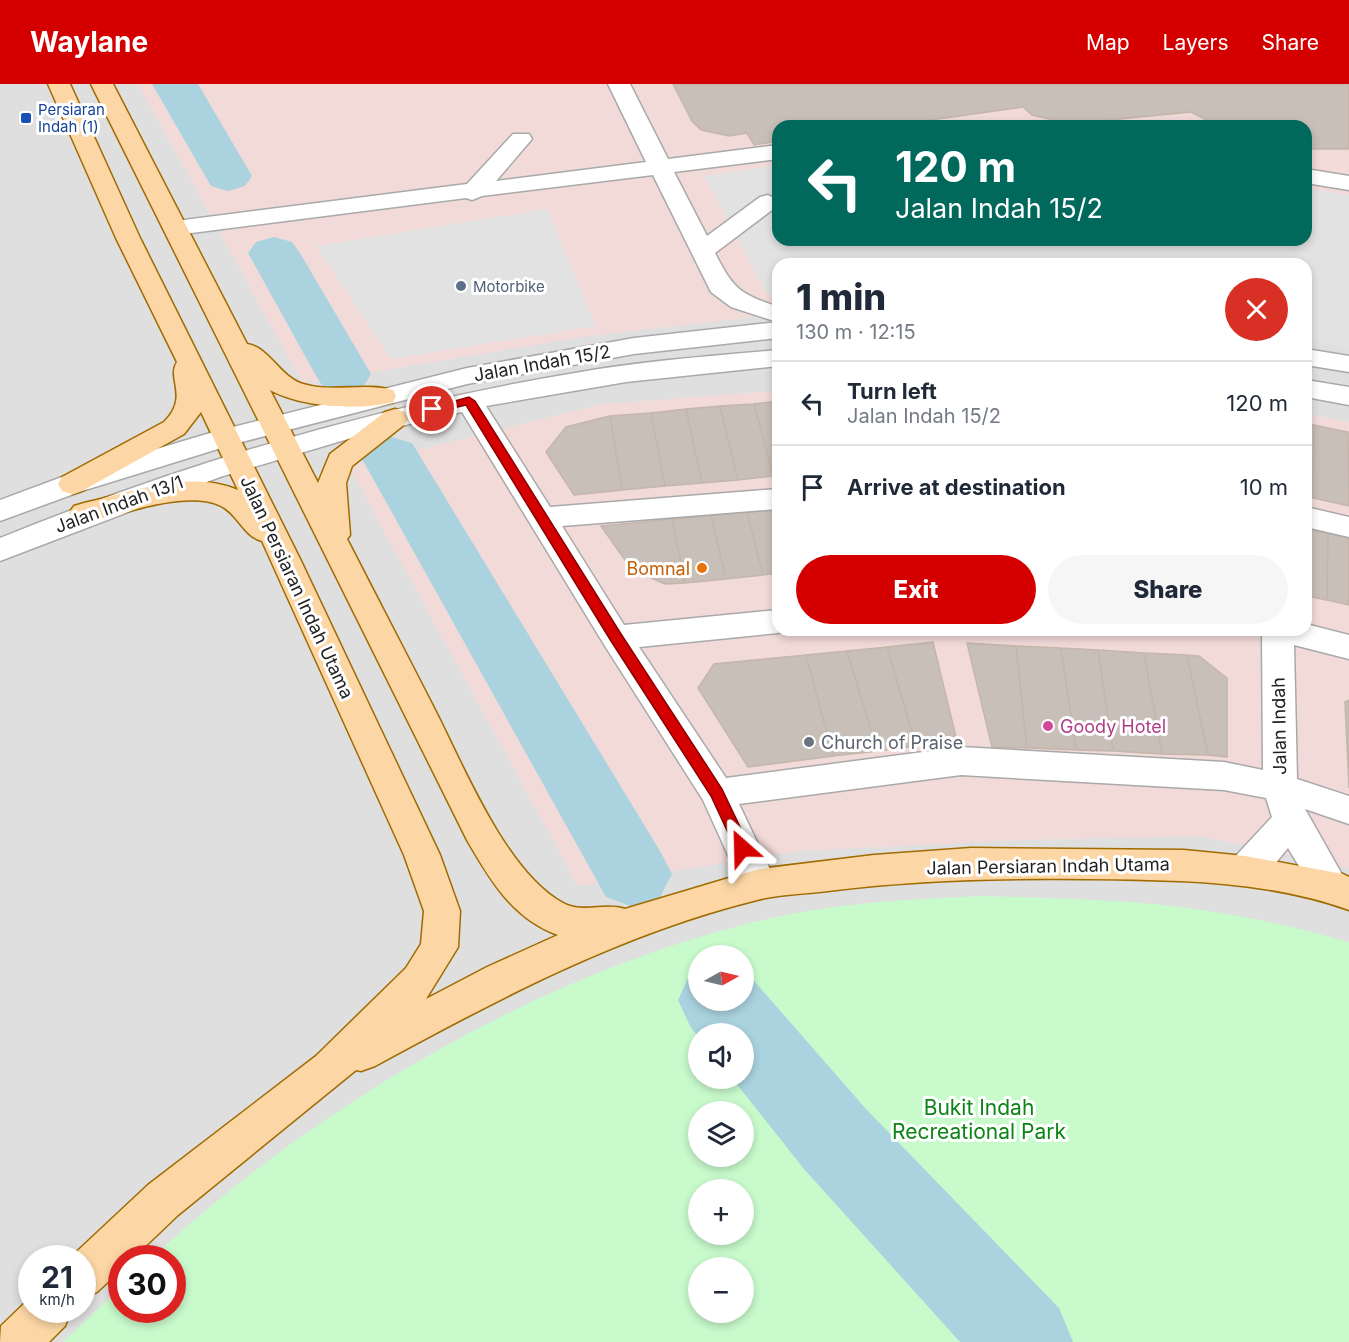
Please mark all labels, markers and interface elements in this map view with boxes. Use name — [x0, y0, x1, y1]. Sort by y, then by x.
text: Waylane — [30, 25, 148, 59]
text: Map — [1086, 30, 1130, 55]
text: Layers — [1163, 30, 1229, 55]
text: Share — [1262, 30, 1319, 55]
place label: Persiaran Indah (1) — [38, 100, 105, 136]
marker: Persiaran Indah (1) — [19, 111, 33, 125]
text: 120 m — [895, 141, 1016, 192]
icon: left — [796, 144, 874, 222]
text: Jalan Indah 15/2 — [895, 192, 1103, 225]
text: 1 min — [796, 275, 886, 319]
place label: Motorbike — [473, 277, 545, 296]
button: close — [1225, 278, 1288, 341]
marker: Motorbike — [454, 279, 468, 293]
text: 130 m · 12:15 — [796, 320, 916, 344]
street label: Jalan Indah 15/2 — [472, 341, 612, 385]
text: Turn left — [847, 378, 937, 404]
pin — [406, 383, 457, 434]
icon: left — [796, 387, 829, 420]
text: 120 m — [1226, 390, 1288, 416]
icon: arrive — [415, 392, 448, 425]
text: Jalan Indah 15/2 — [847, 404, 1001, 428]
street label: Jalan Indah 13/1 — [52, 471, 186, 537]
icon: arrive — [796, 471, 829, 504]
street label: Jalan Persiaran Indah Utama — [236, 472, 358, 702]
text: Arrive at destination — [847, 474, 1066, 500]
text: 10 m — [1240, 474, 1288, 500]
button: Exit — [796, 555, 1036, 624]
button: Share — [1048, 555, 1288, 624]
place label: Bomnal — [627, 558, 690, 579]
marker: Bomnal — [695, 561, 709, 575]
street label: Jalan Indah — [1268, 677, 1290, 775]
place label: Goody Hotel — [1060, 716, 1166, 737]
marker: Goody Hotel — [1041, 719, 1055, 733]
place label: Church of Praise — [821, 732, 963, 753]
marker: Church of Praise — [802, 735, 816, 749]
position arrow — [710, 816, 774, 880]
street label: Jalan Persiaran Indah Utama — [926, 853, 1170, 879]
north arrow — [688, 945, 754, 1011]
map controls — [688, 945, 754, 1323]
button: sound — [688, 1023, 754, 1089]
park label: Bukit Indah Recreational Park — [892, 1095, 1066, 1144]
button: layers — [688, 1101, 754, 1167]
button: + — [688, 1179, 754, 1245]
speed limit sign: 30 — [108, 1245, 186, 1323]
button: − — [688, 1257, 754, 1323]
text: 21 — [41, 1259, 73, 1295]
text: km/h — [39, 1290, 75, 1309]

